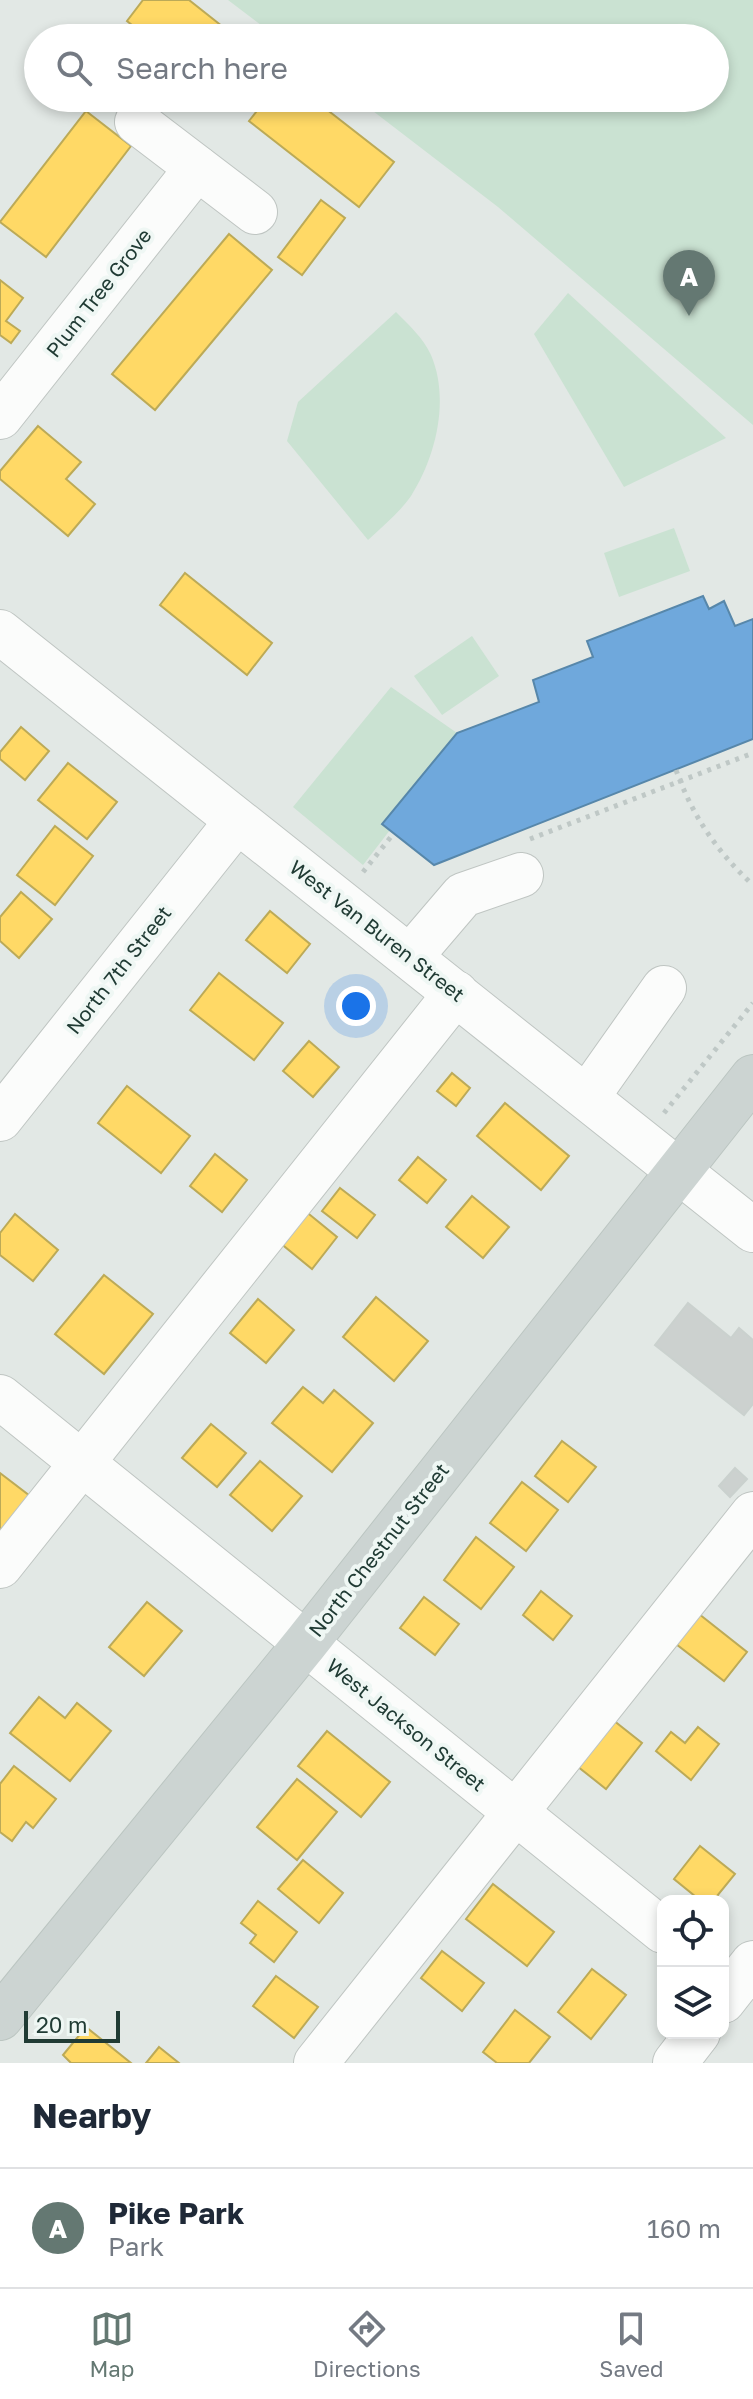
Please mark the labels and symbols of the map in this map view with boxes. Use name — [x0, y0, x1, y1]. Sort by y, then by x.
street label: Plum Tree Grove — [41, 223, 156, 361]
pin: A — [663, 250, 715, 316]
street label: West Van Buren Street — [285, 854, 470, 1006]
street label: North 7th Street — [61, 901, 176, 1038]
your location — [336, 986, 376, 1026]
street label: North Chestnut Street — [303, 1458, 453, 1641]
street label: West Jackson Street — [322, 1653, 491, 1796]
scale bar — [24, 2007, 120, 2043]

